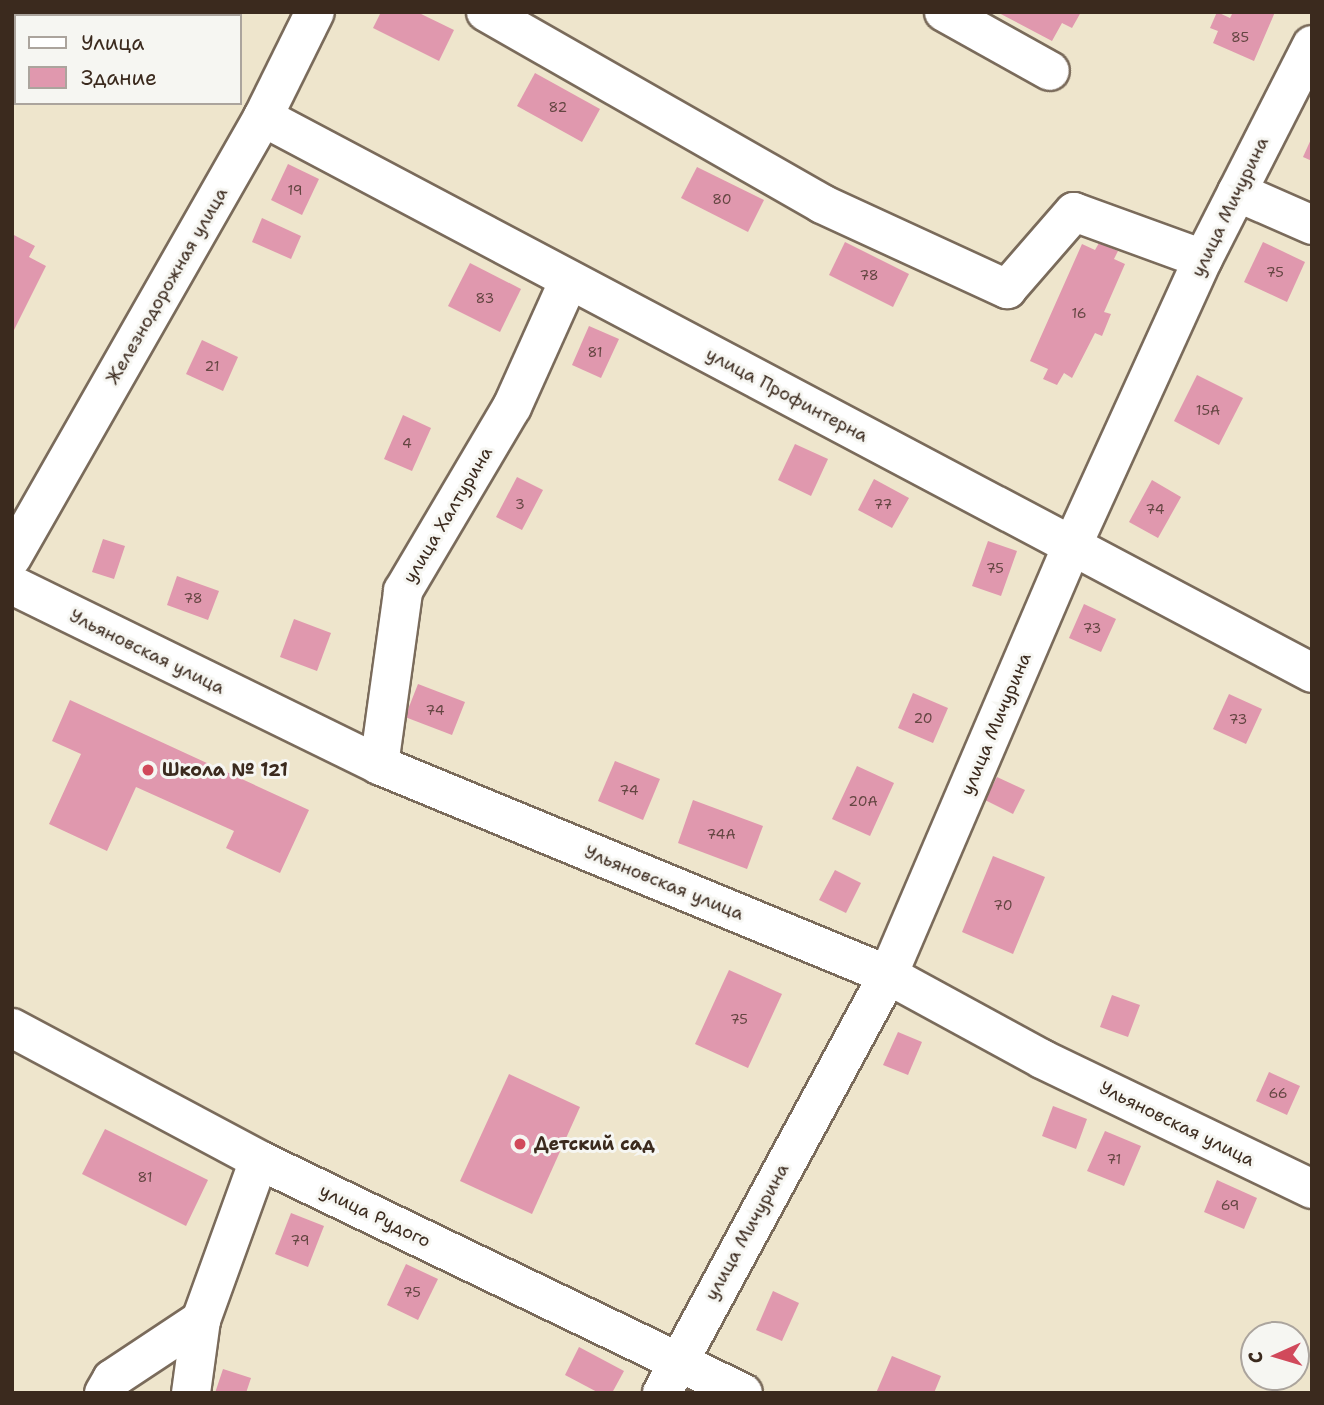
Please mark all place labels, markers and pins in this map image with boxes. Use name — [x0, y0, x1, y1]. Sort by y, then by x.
place label: Школа № 121 — [162, 759, 288, 781]
marker: Школа № 121 — [140, 762, 156, 778]
place label: Детский сад — [534, 1133, 655, 1155]
marker: Детский сад — [512, 1136, 528, 1152]

